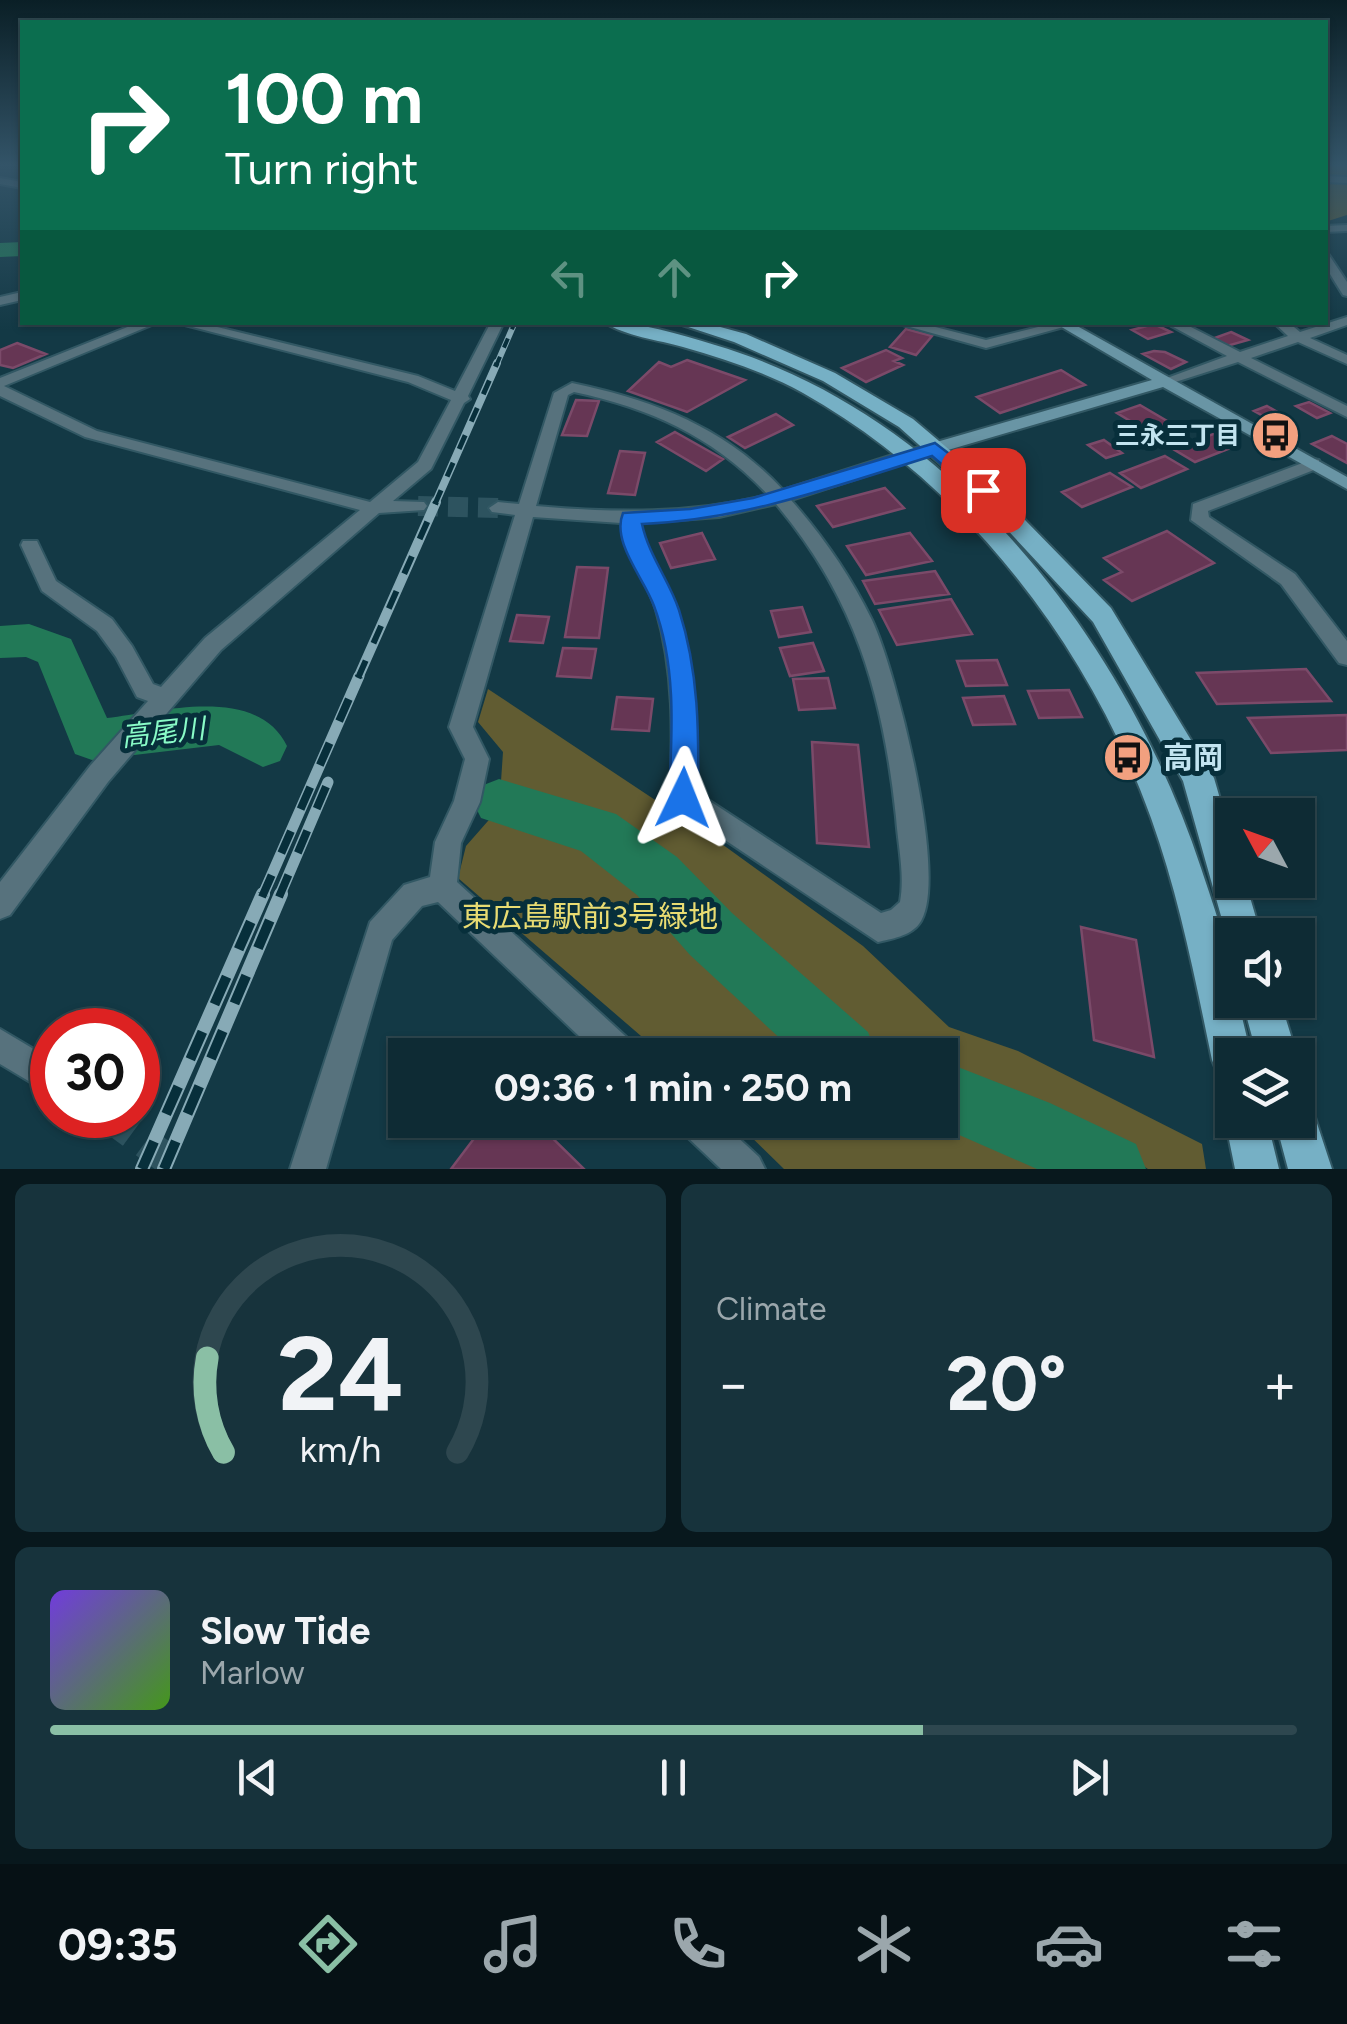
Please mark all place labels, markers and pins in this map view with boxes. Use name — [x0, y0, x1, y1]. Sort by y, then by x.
bus stop icon: 三永三丁目 — [1249, 409, 1301, 461]
place label: 三永三丁目 — [1115, 420, 1240, 450]
pin — [941, 448, 1026, 533]
bus stop icon: 高岡 — [1102, 732, 1154, 784]
place label: 高岡 — [1163, 739, 1223, 776]

